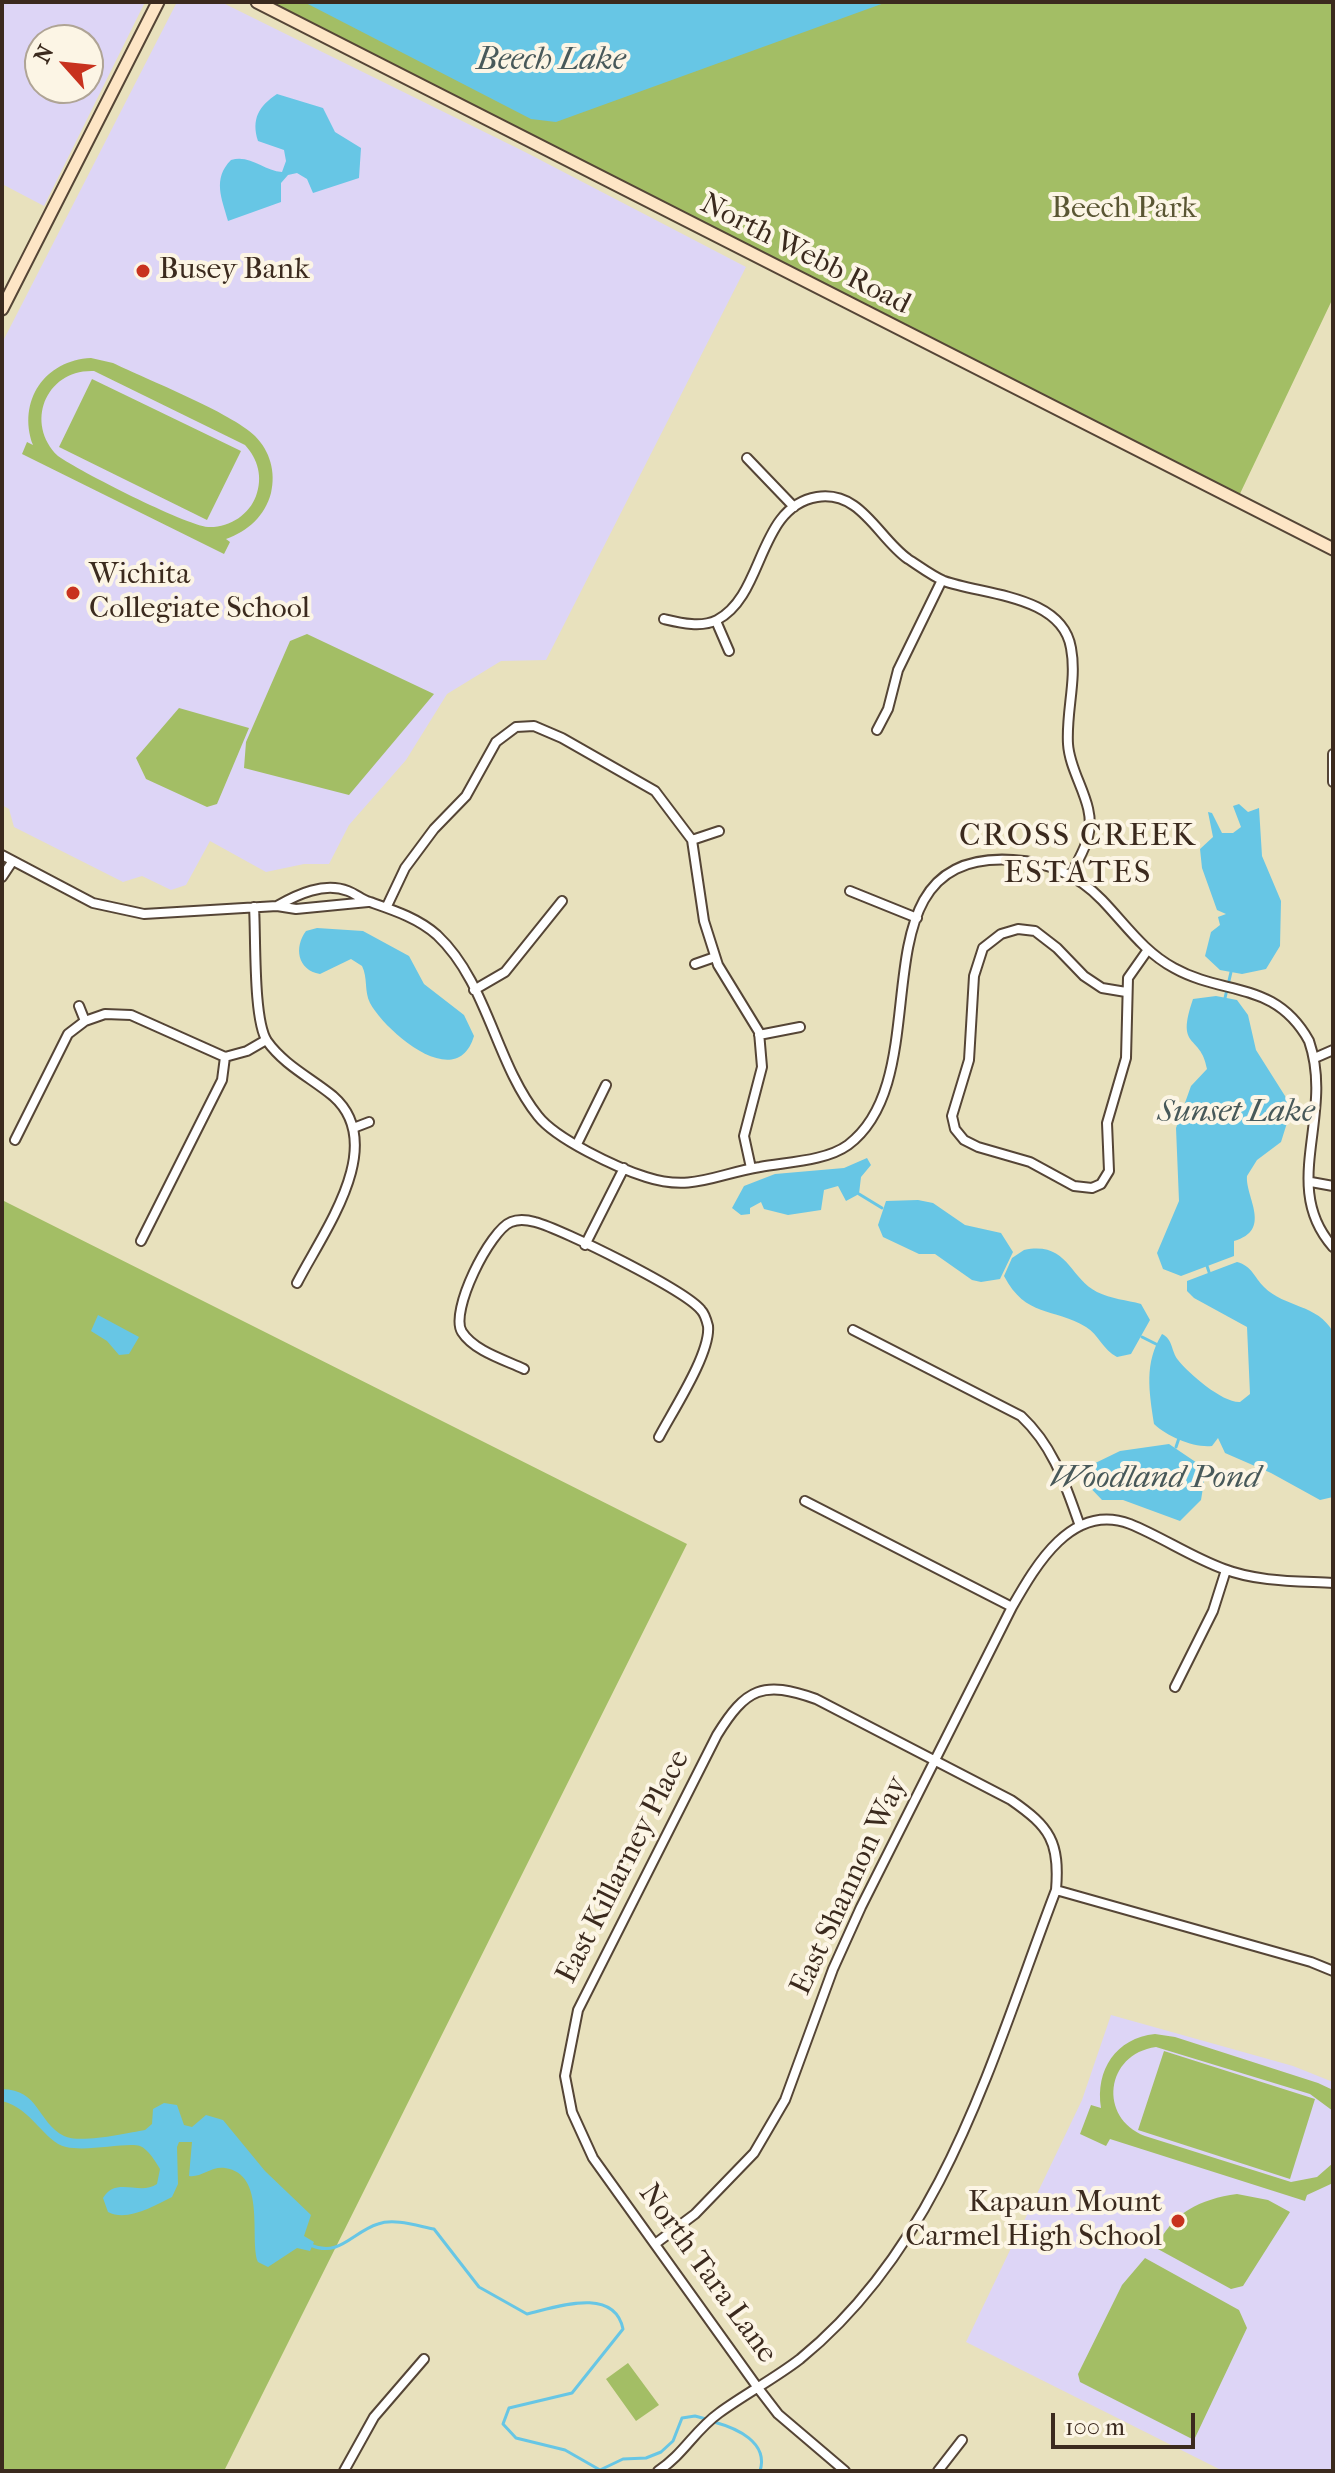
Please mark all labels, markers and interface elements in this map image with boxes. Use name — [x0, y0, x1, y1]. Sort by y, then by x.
north arrow — [24, 24, 104, 104]
text: N — [29, 41, 60, 67]
water label: Beech Lake — [476, 42, 626, 80]
street label: North Webb Road — [694, 187, 916, 323]
park label: Beech Park — [1051, 192, 1197, 228]
place label: Busey Bank — [159, 253, 310, 289]
marker: Busey Bank — [134, 262, 152, 280]
place label: Wichita Collegiate School — [89, 558, 310, 628]
marker: Wichita Collegiate School — [64, 584, 82, 602]
district label: CROSS CREEK ESTATES — [959, 818, 1197, 893]
water label: Sunset Lake — [1157, 1094, 1315, 1132]
water label: Woodland Pond — [1050, 1460, 1260, 1498]
street label: East Killarney Place — [550, 1744, 698, 1990]
street label: East Shannon Way — [784, 1771, 916, 2001]
street label: North Tara Lane — [630, 2177, 784, 2371]
place label: Kapaun Mount Carmel High School — [905, 2186, 1162, 2256]
marker: Kapaun Mount Carmel High School — [1169, 2212, 1187, 2230]
scale bar — [1055, 2397, 1199, 2447]
text: 100 m — [1065, 2413, 1125, 2441]

